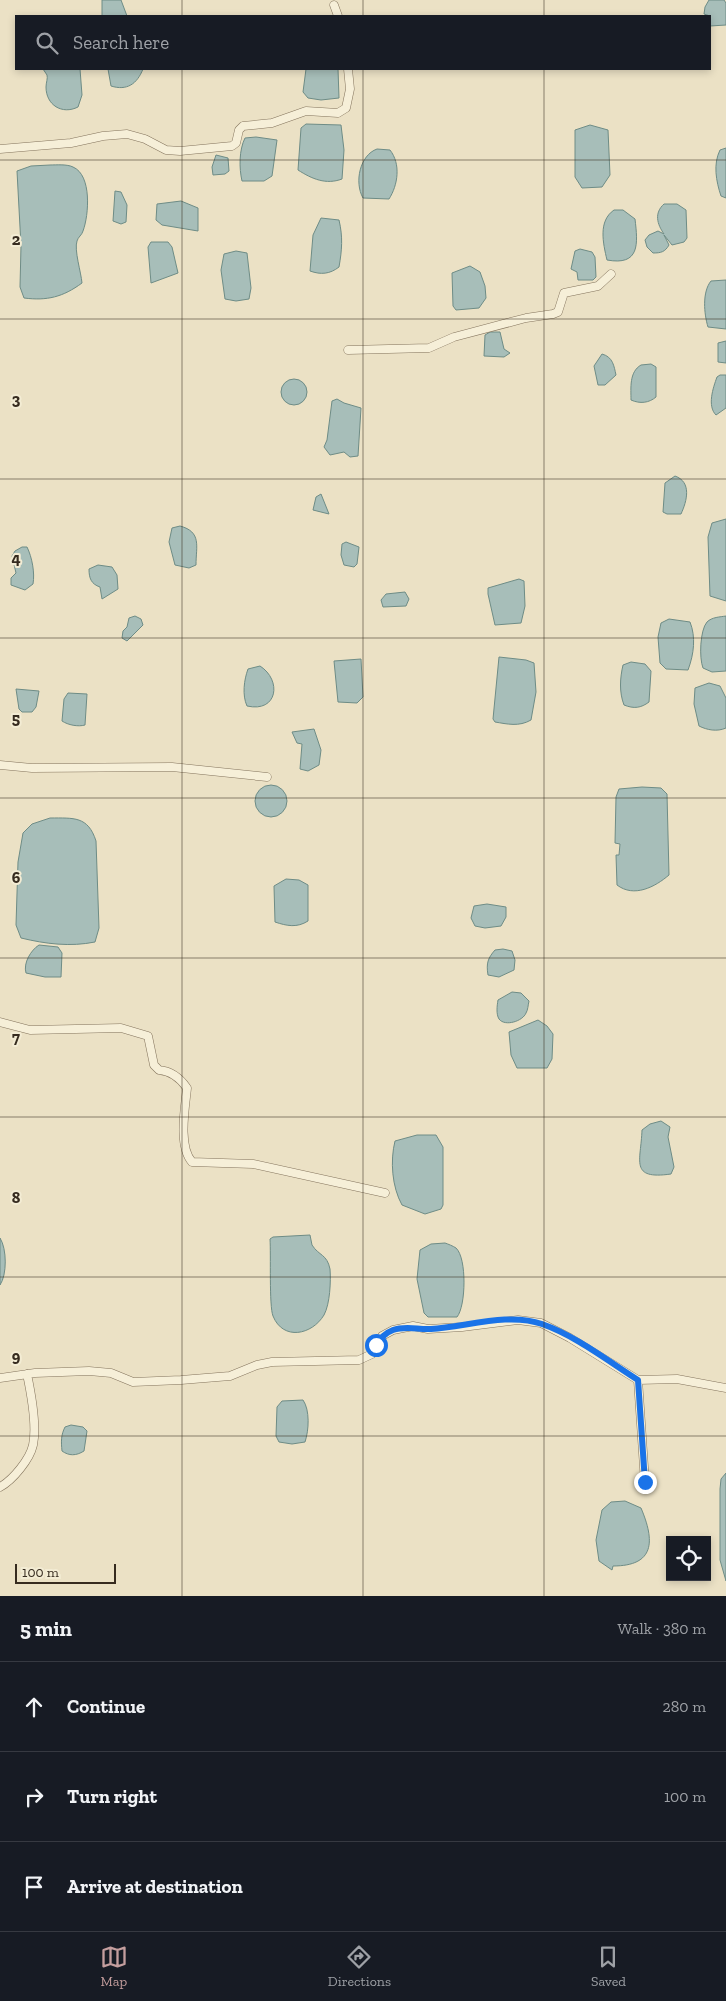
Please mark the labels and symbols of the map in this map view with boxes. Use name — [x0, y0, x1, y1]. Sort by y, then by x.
text: 2 — [12, 230, 21, 249]
text: 3 — [12, 390, 21, 409]
text: 4 — [11, 549, 21, 568]
text: 5 — [12, 709, 20, 728]
text: 6 — [12, 868, 21, 887]
text: 7 — [12, 1028, 20, 1047]
text: 8 — [12, 1188, 21, 1207]
route start — [365, 1334, 388, 1357]
text: 9 — [12, 1347, 21, 1366]
route end — [634, 1471, 657, 1494]
scale bar — [15, 1561, 116, 1584]

